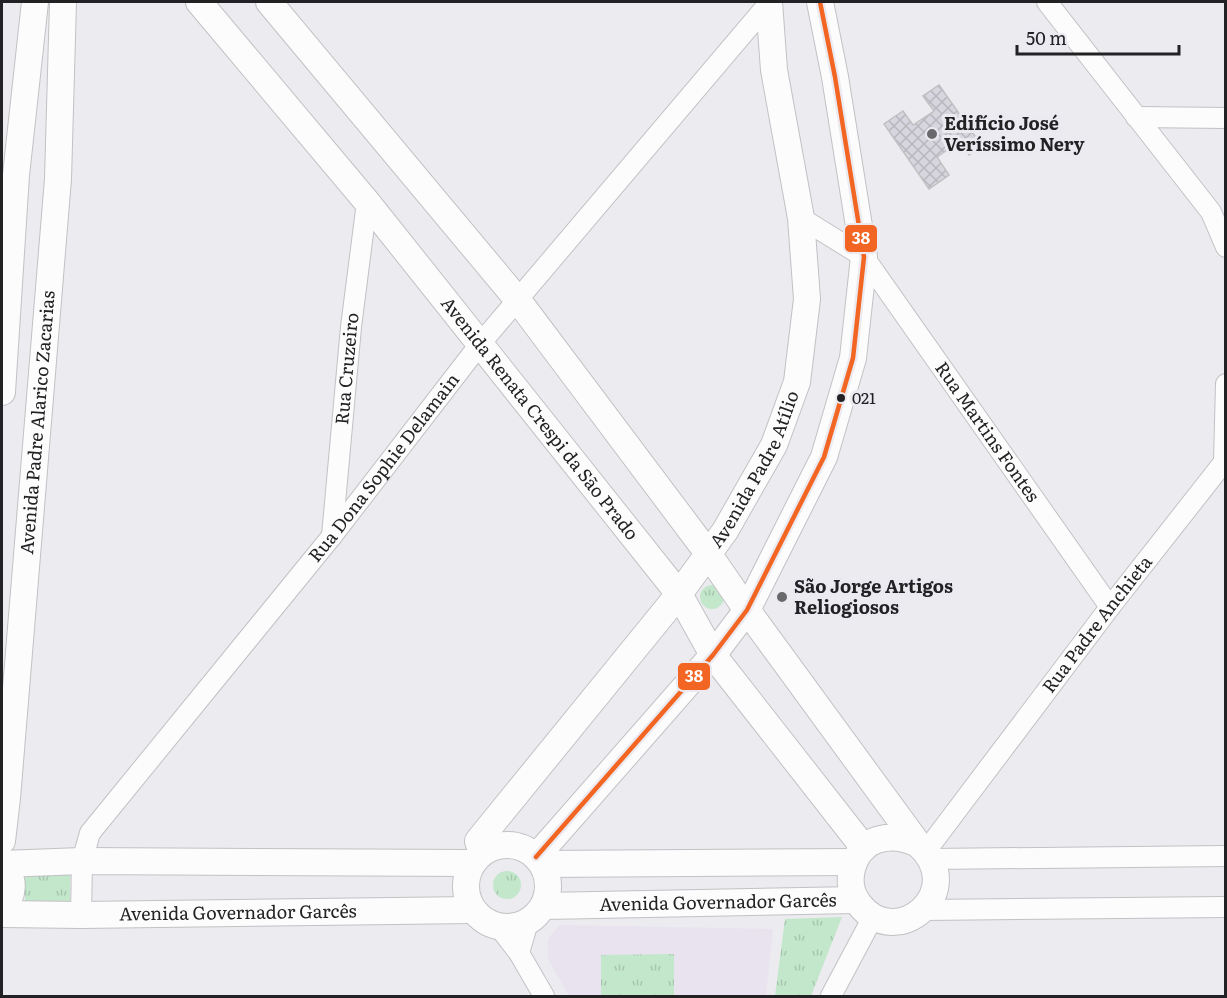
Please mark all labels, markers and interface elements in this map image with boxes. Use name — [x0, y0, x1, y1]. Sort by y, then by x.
scale bar — [1017, 18, 1179, 56]
text: 50 m — [1026, 24, 1067, 51]
place label: Edifício José Veríssimo Nery — [944, 109, 1085, 157]
marker: Edifício José Veríssimo Nery — [925, 127, 939, 141]
line badge: 38 — [844, 224, 878, 253]
text: 38 — [852, 225, 871, 249]
street label: Avenida Padre Alarico Zacarias — [12, 290, 61, 555]
street label: Avenida Renata Crespi da São Prado — [435, 290, 646, 545]
street label: Rua Cruzeiro — [327, 311, 365, 426]
street label: Rua Martins Fontes — [929, 355, 1047, 507]
street label: Rua Dona Sophie Delamain — [301, 367, 465, 567]
place label: 021 — [852, 385, 876, 409]
street label: Avenida Padre Atílio — [702, 386, 805, 553]
marker: 021 — [835, 392, 847, 404]
street label: Rua Padre Anchieta — [1035, 549, 1158, 698]
place label: São Jorge Artigos Reliogiosos — [794, 572, 953, 620]
marker: São Jorge Artigos Reliogiosos — [775, 590, 789, 604]
line badge: 38 — [677, 662, 711, 691]
text: 38 — [685, 663, 704, 687]
street label: Avenida Governador Garcês — [599, 885, 837, 917]
street label: Avenida Governador Garcês — [119, 896, 357, 927]

